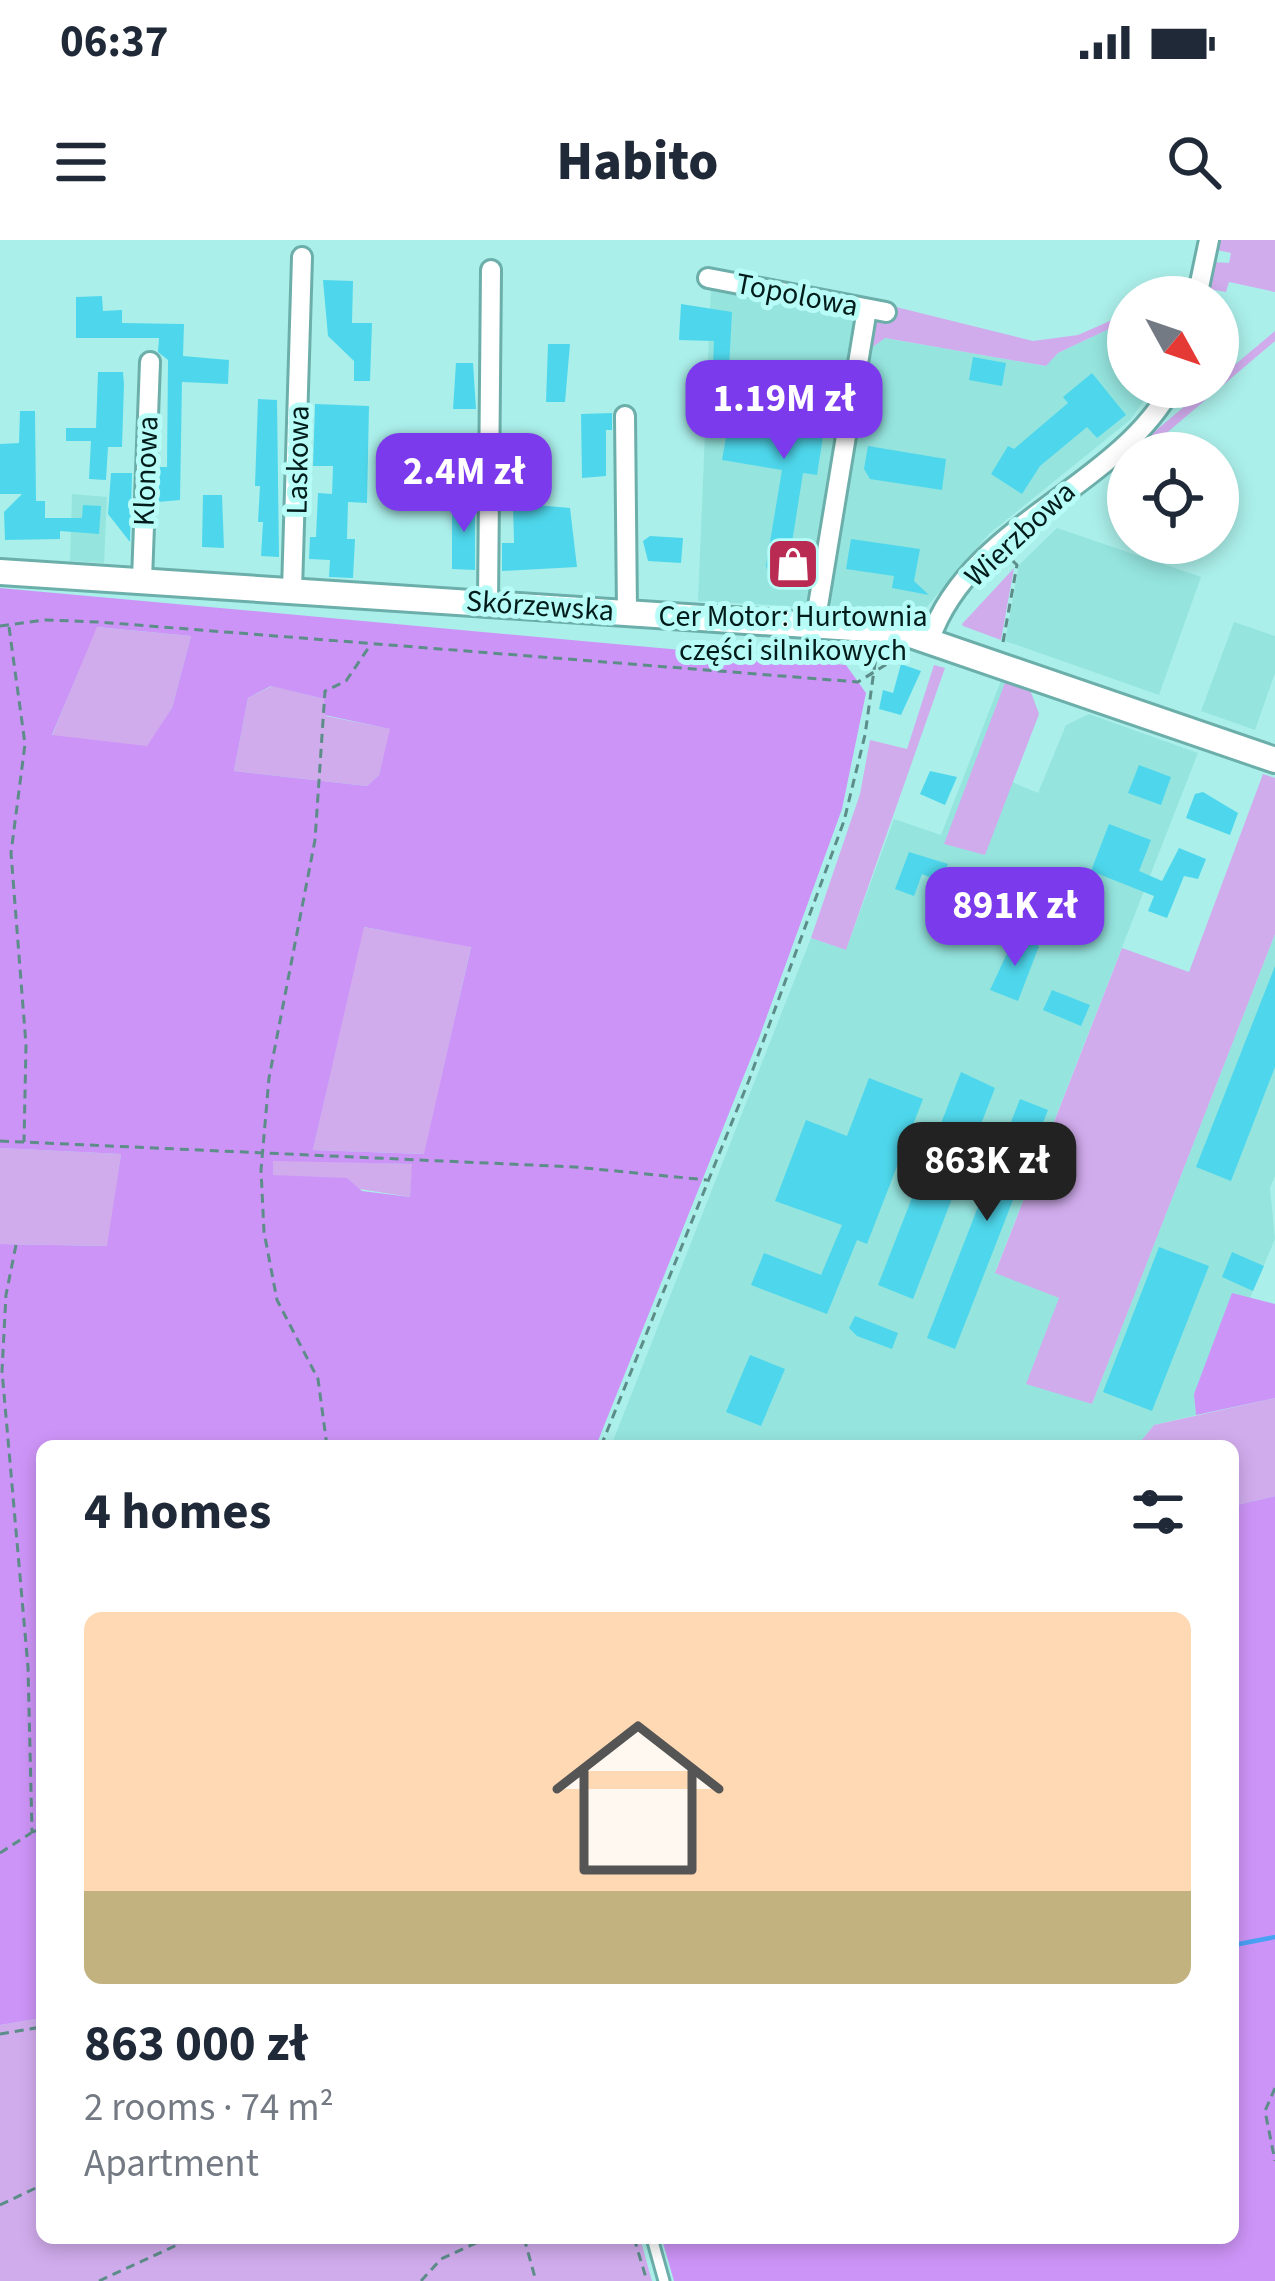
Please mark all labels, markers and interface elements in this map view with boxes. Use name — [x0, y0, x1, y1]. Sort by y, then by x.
text: 06:37 — [60, 10, 169, 74]
text: Habito — [557, 124, 718, 201]
icon: menu — [48, 129, 114, 195]
icon: search — [1161, 129, 1227, 195]
street label: Topolowa — [732, 262, 862, 328]
north arrow — [1107, 276, 1239, 408]
map controls — [1107, 276, 1239, 564]
pin: 1.19M zł — [660, 360, 908, 462]
text: 1.19M zł — [713, 371, 855, 427]
street label: Laskowa — [276, 405, 320, 515]
street label: Klonowa — [123, 415, 169, 527]
button: locate — [1107, 432, 1239, 564]
pin: 2.4M zł — [353, 433, 575, 535]
text: 2.4M zł — [403, 444, 525, 500]
street label: Wierzbowa — [955, 471, 1085, 597]
shop icon: Cer Motor: Hurtownia części silnikowych — [765, 536, 821, 592]
street label: Skórzewska — [465, 579, 615, 633]
place label: Cer Motor: Hurtownia części silnikowych — [658, 595, 928, 672]
pin: 891K zł — [904, 867, 1126, 969]
text: 891K zł — [952, 878, 1078, 934]
pin: 863K zł — [876, 1122, 1098, 1224]
text: 863K zł — [924, 1133, 1050, 1189]
text: 4 homes — [84, 1476, 271, 1548]
icon: filters — [1125, 1479, 1191, 1545]
icon: home — [530, 1690, 746, 1906]
text: 863 000 zł — [84, 2008, 308, 2080]
text: 2 rooms · 74 m² — [84, 2080, 334, 2136]
text: Apartment — [84, 2136, 259, 2192]

